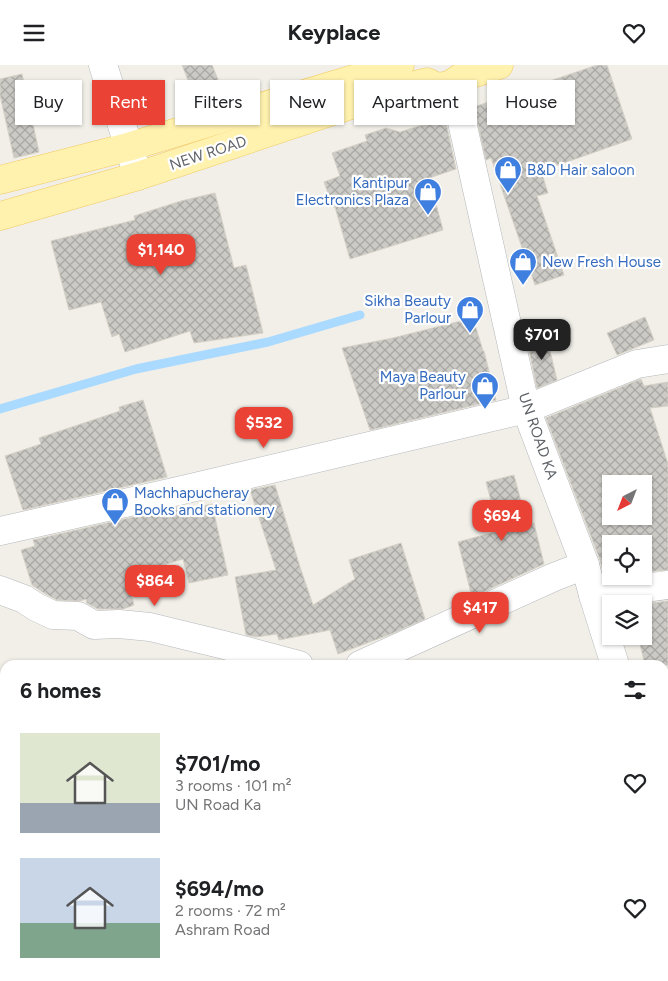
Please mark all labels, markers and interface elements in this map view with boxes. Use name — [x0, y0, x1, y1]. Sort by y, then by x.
icon: menu — [20, 19, 48, 47]
text: Keyplace — [288, 19, 380, 46]
icon: heart — [620, 19, 648, 47]
chip: Buy — [15, 80, 82, 125]
chip: Rent — [92, 80, 165, 125]
chip: Filters — [175, 80, 260, 125]
chip: New — [270, 80, 344, 125]
chip: Apartment — [354, 80, 477, 125]
chip: House — [487, 80, 575, 125]
street label: NEW ROAD — [167, 132, 249, 174]
shop icon: B&D Hair saloon — [493, 155, 523, 194]
place label: B&D Hair saloon — [527, 161, 635, 179]
place label: Kantipur Electronics Plaza — [296, 174, 409, 209]
shop icon: Kantipur Electronics Plaza — [413, 177, 443, 216]
pin: $1,140 — [120, 233, 202, 276]
text: $1,140 — [138, 240, 184, 259]
shop icon: New Fresh House — [508, 247, 538, 286]
place label: New Fresh House — [542, 253, 661, 271]
place label: Sikha Beauty Parlour — [364, 292, 451, 327]
shop icon: Sikha Beauty Parlour — [455, 295, 485, 334]
pin: $701 — [512, 319, 572, 361]
text: $701 — [525, 325, 559, 344]
place label: Maya Beauty Parlour — [380, 368, 466, 403]
shop icon: Maya Beauty Parlour — [470, 371, 500, 410]
street label: UN ROAD KA — [515, 390, 561, 482]
pin: $532 — [234, 407, 294, 449]
text: $532 — [246, 413, 282, 432]
north arrow — [602, 475, 652, 525]
map controls — [602, 475, 652, 645]
place label: Machhapucheray Books and stationery — [134, 484, 275, 519]
shop icon: Machhapucheray Books and stationery — [100, 487, 130, 526]
pin: $694 — [472, 499, 532, 542]
text: $694 — [483, 506, 521, 525]
button: locate — [602, 535, 652, 585]
pin: $864 — [125, 565, 185, 607]
text: $864 — [136, 571, 174, 590]
pin: $417 — [450, 591, 510, 634]
button: layers — [602, 595, 652, 645]
text: $417 — [463, 598, 497, 617]
icon: filters — [621, 676, 649, 704]
text: 6 homes — [20, 678, 101, 703]
text: $701/mo — [175, 751, 260, 776]
icon: home — [60, 753, 120, 813]
icon: heart — [621, 769, 649, 797]
text: 3 rooms · 101 m² — [175, 776, 291, 795]
text: UN Road Ka — [175, 795, 261, 814]
text: $694/mo — [175, 876, 264, 901]
icon: home — [60, 878, 120, 938]
icon: heart — [621, 894, 649, 922]
text: 2 rooms · 72 m² — [175, 901, 286, 920]
text: Ashram Road — [175, 920, 270, 939]

